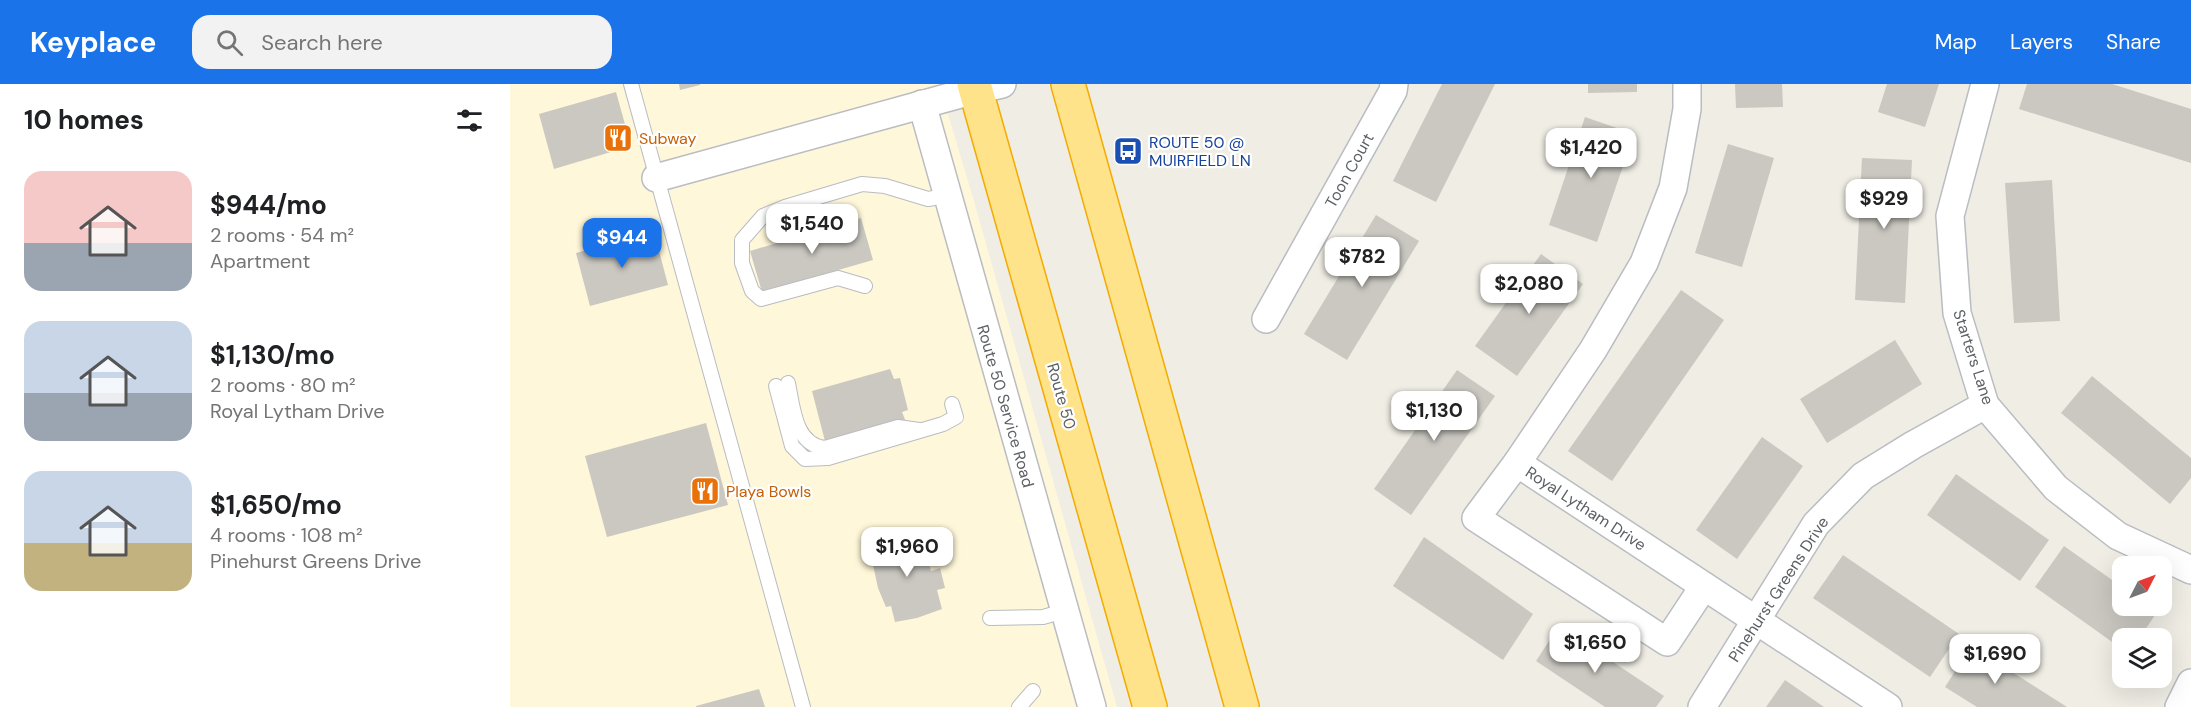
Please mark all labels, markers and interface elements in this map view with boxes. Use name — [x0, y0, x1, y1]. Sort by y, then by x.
search box — [192, 15, 612, 69]
text: Keyplace — [30, 24, 156, 61]
icon: search — [213, 26, 246, 59]
text: Search here — [261, 28, 383, 57]
text: Map — [1935, 28, 1977, 56]
text: Layers — [2010, 28, 2073, 56]
text: Share — [2106, 28, 2161, 56]
text: 10 homes — [24, 103, 144, 137]
icon: filters — [453, 104, 486, 137]
restaurant icon: Subway — [602, 122, 634, 154]
place label: Subway — [639, 128, 697, 149]
pin: $1,420 — [1542, 128, 1640, 179]
street label: Toon Court — [1320, 129, 1379, 211]
place label: ROUTE 50 @ MUIRFIELD LN — [1149, 132, 1251, 171]
text: $1,420 — [1560, 134, 1622, 160]
bus stop icon: ROUTE 50 @ MUIRFIELD LN — [1112, 135, 1144, 167]
pin: $929 — [1848, 179, 1920, 230]
text: $929 — [1860, 185, 1908, 211]
text: $944/mo — [210, 188, 327, 222]
icon: home — [72, 195, 144, 267]
pin: $1,540 — [763, 204, 861, 255]
text: $1,540 — [780, 210, 844, 236]
pin: $944 — [586, 218, 658, 269]
text: 2 rooms · 54 m² — [210, 222, 354, 248]
text: $944 — [597, 224, 647, 250]
pin: $782 — [1326, 237, 1398, 288]
text: $782 — [1339, 243, 1385, 269]
text: Apartment — [210, 248, 310, 274]
pin: $2,080 — [1480, 264, 1578, 315]
text: $2,080 — [1494, 270, 1564, 296]
street label: Starters Lane — [1948, 307, 1999, 407]
street label: Route 50 Service Road — [972, 322, 1039, 490]
text: $1,130/mo — [210, 338, 335, 372]
icon: home — [72, 345, 144, 417]
street label: Route 50 — [1042, 361, 1081, 432]
text: 2 rooms · 80 m² — [210, 372, 356, 398]
pin: $1,130 — [1385, 391, 1483, 442]
text: $1,130 — [1405, 397, 1463, 423]
text: Royal Lytham Drive — [210, 398, 385, 424]
street label: Royal Lytham Drive — [1521, 462, 1650, 555]
restaurant icon: Playa Bowls — [689, 475, 721, 507]
place label: Playa Bowls — [726, 481, 811, 502]
text: $1,650/mo — [210, 488, 342, 522]
icon: home — [72, 495, 144, 567]
street label: Pinehurst Greens Drive — [1724, 513, 1833, 666]
text: 4 rooms · 108 m² — [210, 522, 362, 548]
pin: $1,960 — [858, 527, 956, 578]
text: $1,960 — [875, 533, 939, 559]
text: Pinehurst Greens Drive — [210, 548, 421, 574]
north arrow — [2112, 556, 2172, 616]
map controls — [2112, 556, 2172, 688]
pin: $1,650 — [1546, 623, 1644, 674]
button: layers — [2112, 628, 2172, 688]
text: $1,650 — [1563, 629, 1627, 655]
pin: $1,690 — [1946, 634, 2044, 685]
text: $1,690 — [1963, 640, 2027, 666]

